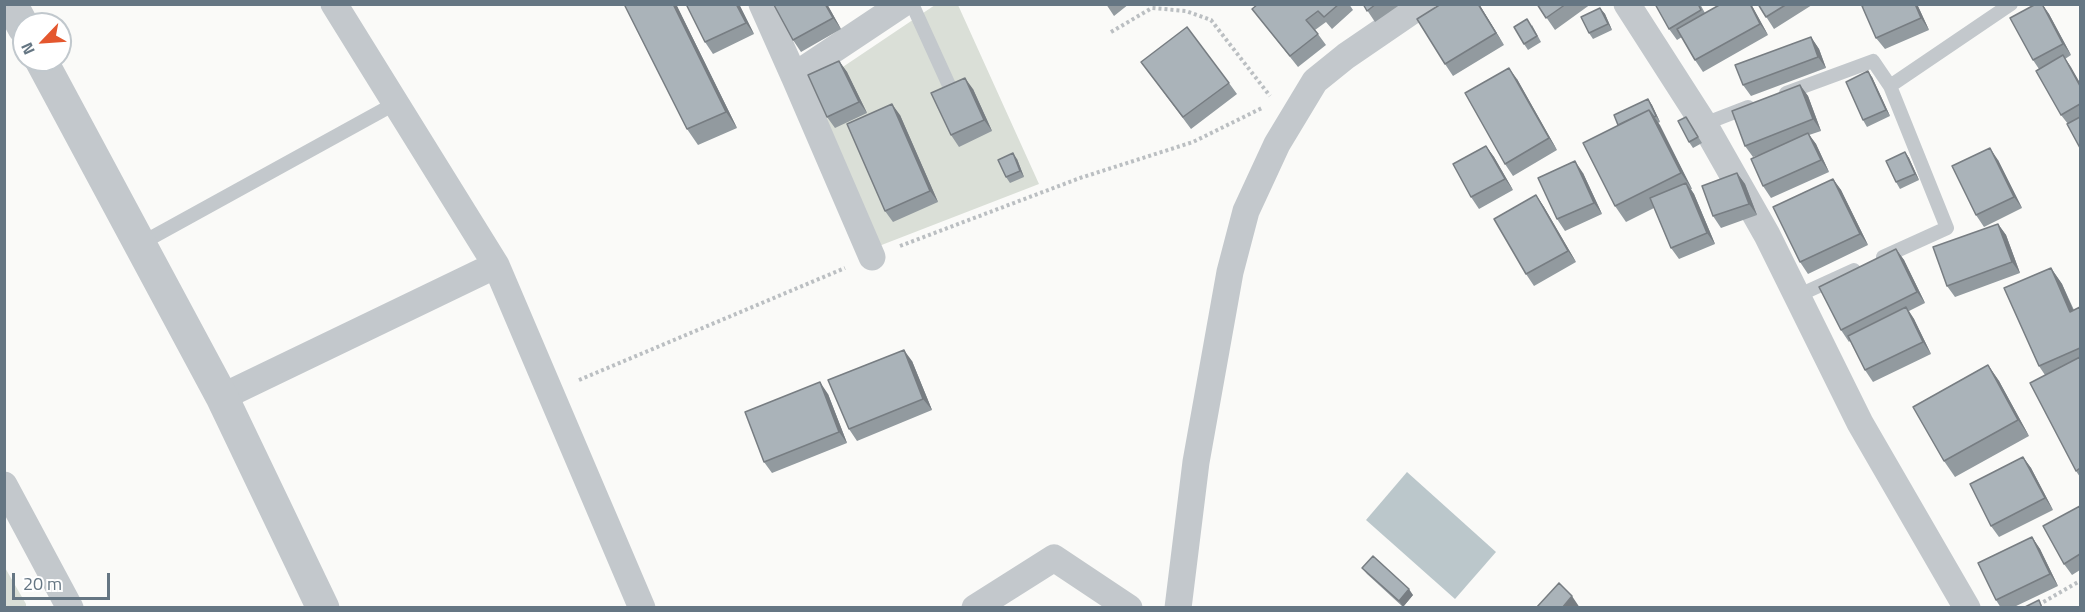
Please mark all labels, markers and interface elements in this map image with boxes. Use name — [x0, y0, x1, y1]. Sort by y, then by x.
north arrow — [12, 12, 72, 72]
text: N — [14, 39, 41, 59]
scale bar — [15, 561, 112, 599]
text: 20 m — [23, 570, 62, 597]

